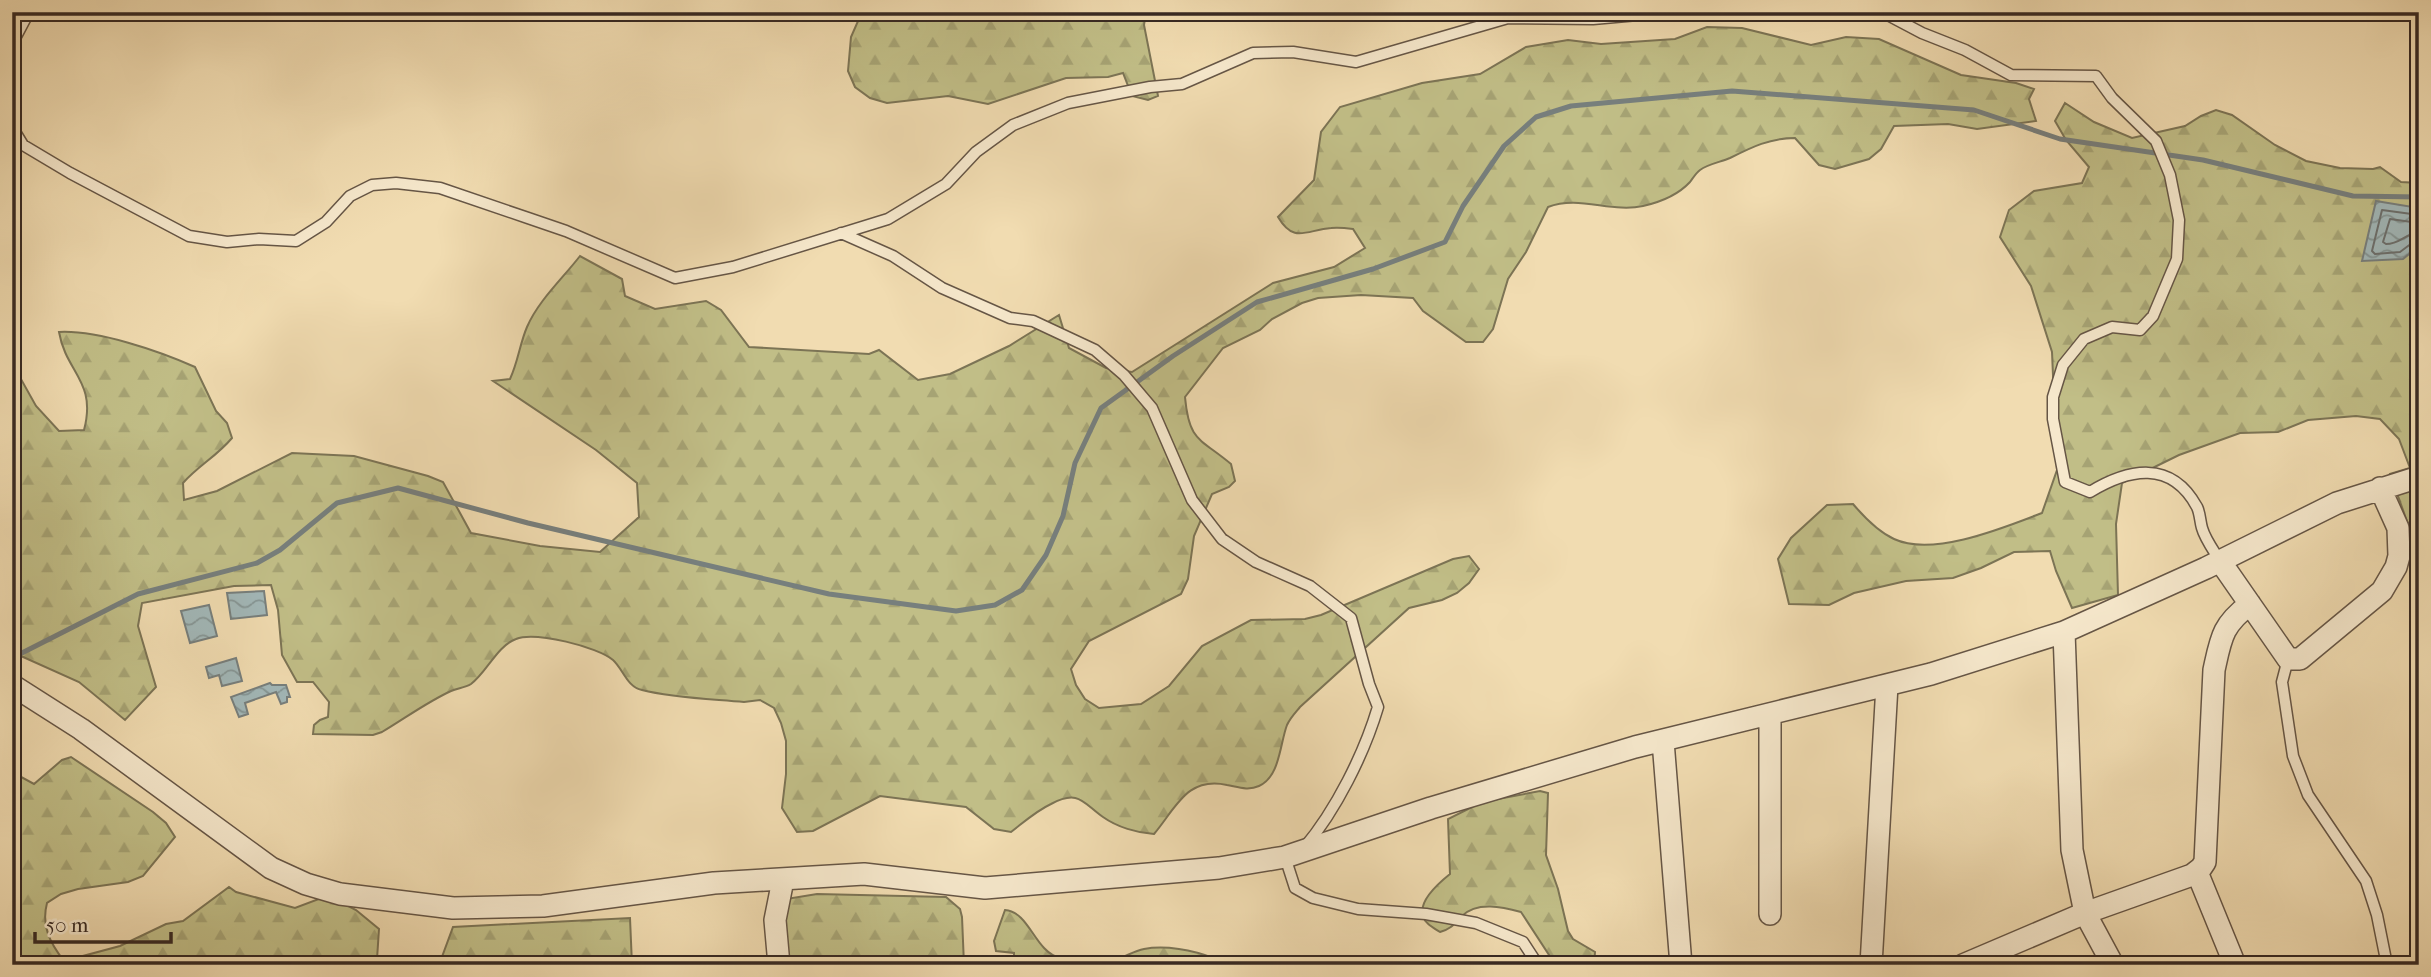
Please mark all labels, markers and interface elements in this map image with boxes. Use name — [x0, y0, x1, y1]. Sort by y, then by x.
scale bar — [35, 900, 172, 944]
text: 50 m — [46, 913, 89, 937]

